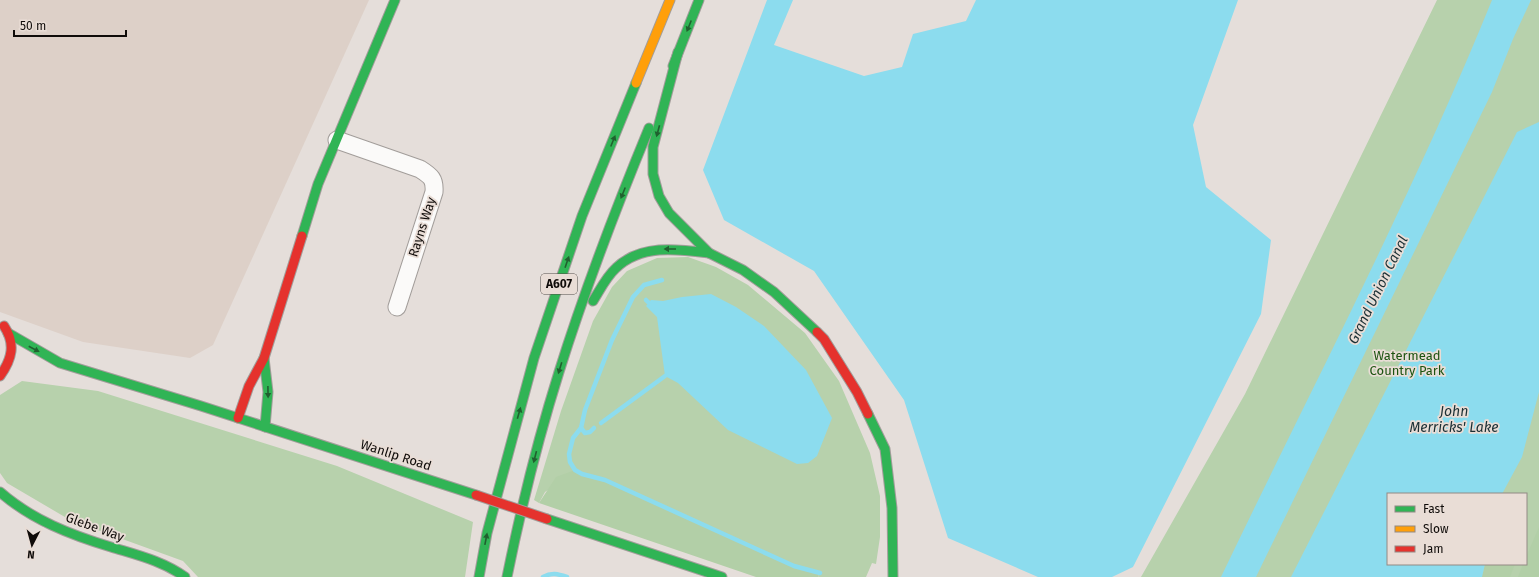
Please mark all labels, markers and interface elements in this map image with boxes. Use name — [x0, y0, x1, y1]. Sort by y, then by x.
scale bar — [14, 12, 126, 38]
text: 50 m — [20, 19, 46, 33]
one-way arrow — [685, 21, 691, 33]
one-way arrow — [654, 124, 660, 137]
one-way arrow — [610, 135, 616, 146]
one-way arrow — [619, 187, 625, 199]
street label: Rayns Way — [405, 195, 439, 259]
water label: Grand Union Canal — [1344, 233, 1412, 347]
one-way arrow — [663, 246, 676, 252]
one-way arrow — [564, 256, 570, 268]
road number: A607 — [541, 274, 577, 294]
one-way arrow — [28, 346, 40, 352]
park label: Watermead Country Park — [1370, 348, 1445, 378]
one-way arrow — [557, 362, 563, 374]
one-way arrow — [265, 386, 271, 399]
water label: John Merricks' Lake — [1409, 403, 1499, 436]
one-way arrow — [516, 407, 522, 419]
street label: Wanlip Road — [359, 436, 433, 474]
one-way arrow — [532, 451, 538, 463]
legend — [1387, 493, 1527, 565]
text: Fast — [1423, 502, 1445, 516]
street label: Glebe Way — [64, 510, 127, 545]
text: Slow — [1423, 522, 1449, 536]
north arrow — [12, 525, 52, 565]
one-way arrow — [484, 533, 490, 545]
text: Jam — [1423, 542, 1443, 556]
text: N — [27, 548, 35, 561]

